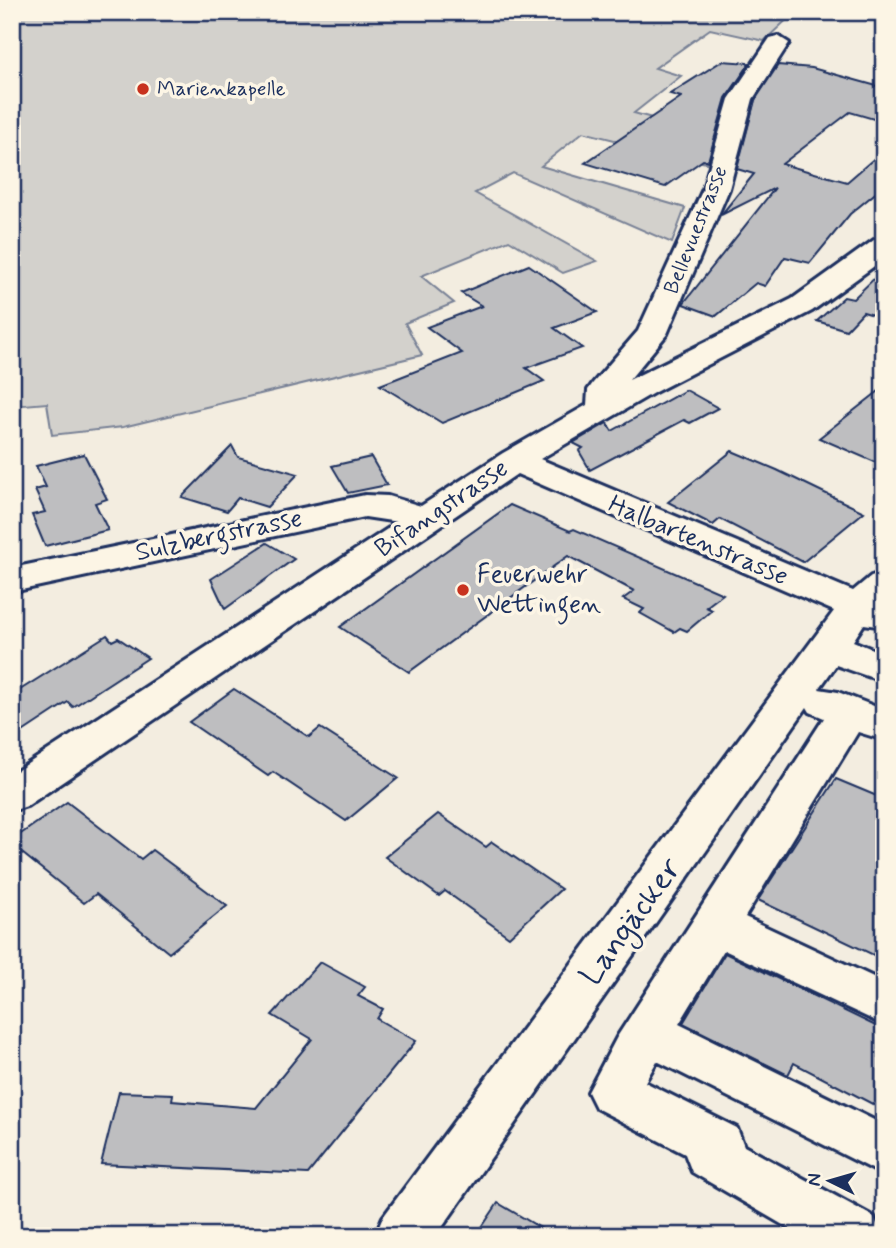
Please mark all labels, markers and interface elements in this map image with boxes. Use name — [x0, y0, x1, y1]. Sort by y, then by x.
place label: Marienkapelle — [157, 75, 286, 103]
marker: Marienkapelle — [135, 81, 151, 97]
street label: Bellevuestrasse — [658, 162, 734, 298]
street label: Bifangstrasse — [369, 452, 515, 566]
street label: Halbartenstrasse — [603, 488, 793, 594]
street label: Sulzbergstrasse — [132, 502, 306, 573]
place label: Feuerwehr Wettingen — [477, 558, 601, 625]
marker: Feuerwehr Wettingen — [455, 582, 471, 598]
street label: Langäcker — [571, 850, 693, 995]
north arrow — [794, 1146, 864, 1216]
text: N — [802, 1172, 828, 1187]

